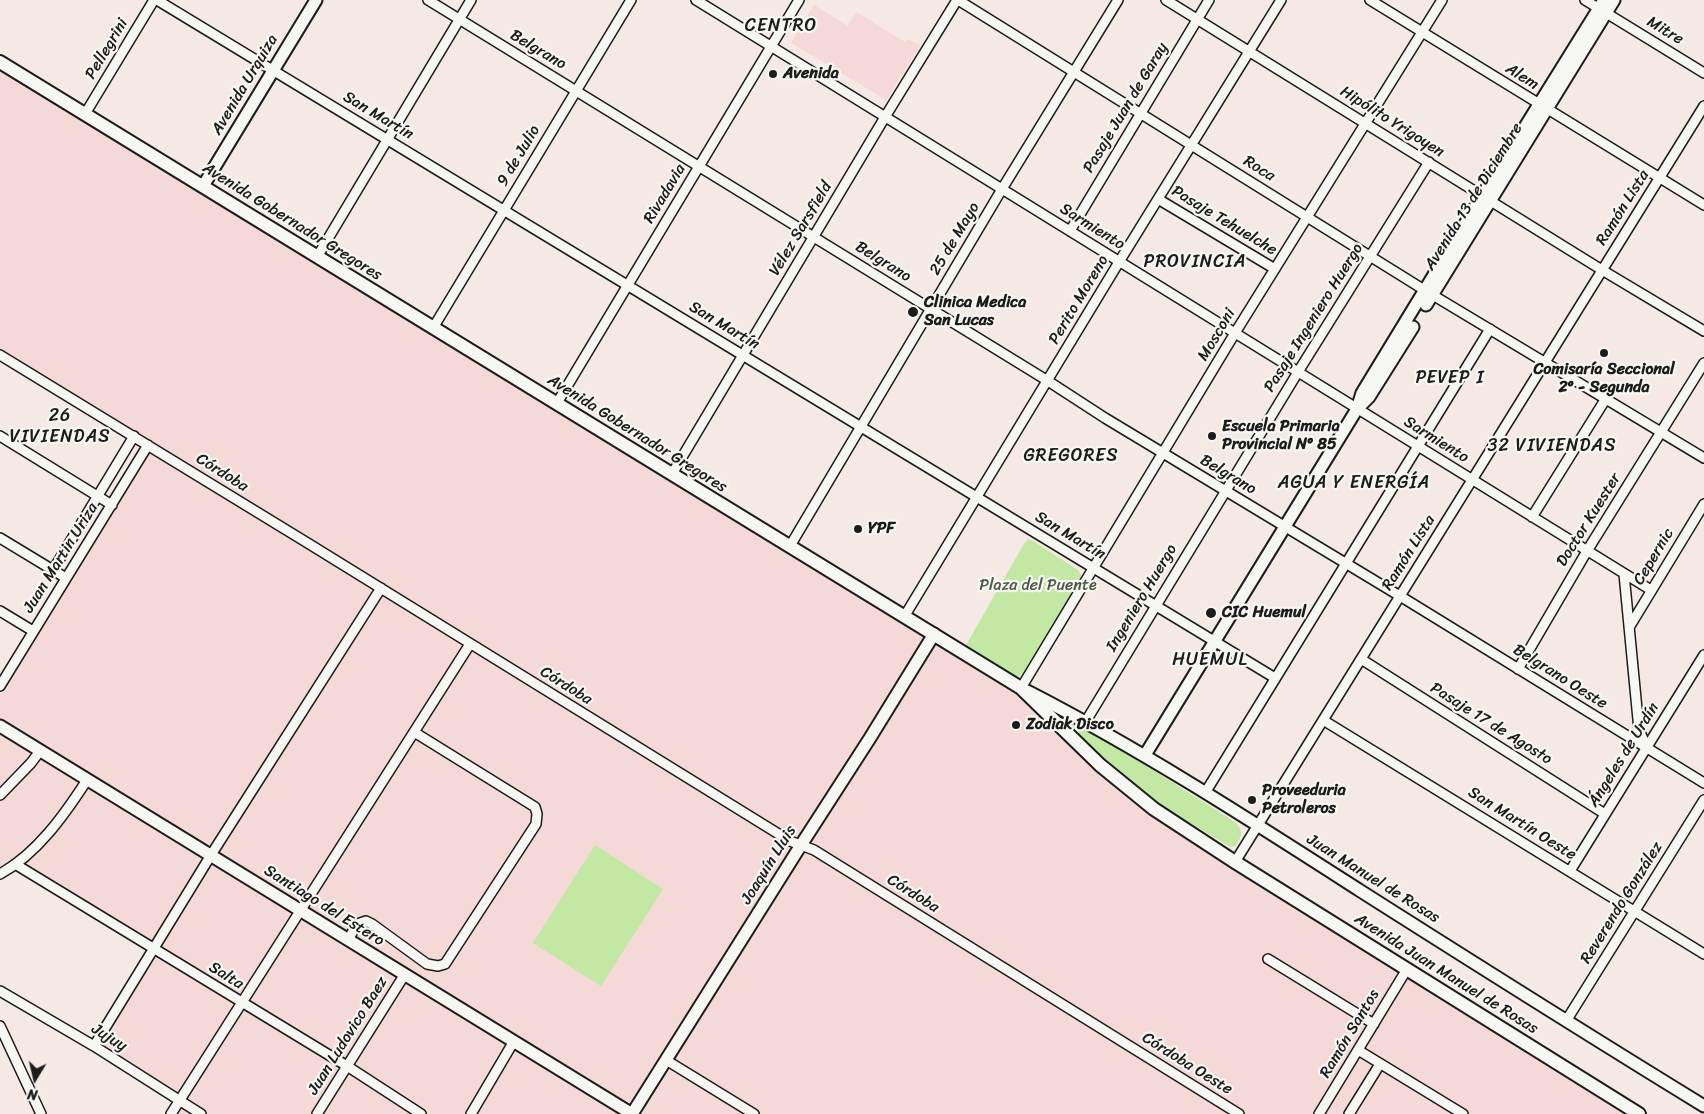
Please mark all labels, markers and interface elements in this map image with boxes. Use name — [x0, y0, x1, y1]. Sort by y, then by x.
street label: Mitre — [1643, 13, 1687, 49]
street label: Pellegrini — [81, 15, 133, 83]
district label: CENTRO — [745, 15, 817, 37]
street label: Belgrano — [506, 26, 570, 74]
street label: Avenida Urquiza — [208, 31, 282, 139]
street label: Pasaje Juan de Garay — [1079, 39, 1173, 177]
street label: Alem — [1502, 59, 1542, 95]
place label: Avenida — [783, 64, 839, 84]
marker: Avenida — [767, 68, 779, 80]
street label: Hipólito Yrigoyen — [1336, 82, 1448, 162]
street label: San Martín — [339, 88, 417, 144]
street label: Avenida 13 de Diciembre — [1421, 120, 1527, 274]
street label: 9 de Julio — [493, 122, 545, 190]
street label: Roca — [1240, 152, 1278, 186]
street label: Avenida Gobernador Gregores — [199, 159, 385, 285]
street label: Rivadavia — [640, 161, 690, 227]
street label: Ramón Lista — [1592, 167, 1654, 249]
street label: Vélez Sarsfield — [765, 179, 837, 279]
street label: Pasaje Tehuelche — [1168, 182, 1280, 260]
street label: 25 de Mayo — [926, 199, 984, 279]
street label: Sarmiento — [1056, 200, 1128, 254]
street label: Belgrano — [852, 237, 914, 287]
street label: Pasaje Ingeniero Huergo — [1260, 240, 1368, 396]
district label: PROVINCIA — [1144, 251, 1246, 273]
street label: Perito Moreno — [1045, 252, 1113, 348]
place label: Clinica Medica San Lucas — [924, 293, 1026, 331]
street label: San Martín — [685, 298, 763, 354]
marker: Clinica Medica San Lucas — [906, 305, 920, 319]
street label: Mosconi — [1194, 305, 1240, 365]
marker: Comisaría Seccional 2º - Segunda — [1598, 347, 1610, 359]
place label: Comisaría Seccional 2º - Segunda — [1533, 360, 1675, 398]
district label: PEVEP I — [1414, 367, 1486, 389]
street label: Avenida Gobernador Gregores — [544, 371, 730, 497]
district label: 26 VIVIENDAS — [9, 405, 111, 448]
street label: Sarmiento — [1400, 413, 1472, 467]
place label: Escuela Primaria Provincial Nº 85 — [1222, 417, 1340, 455]
marker: Escuela Primaria Provincial Nº 85 — [1206, 430, 1218, 442]
district label: 32 VIVIENDAS — [1487, 435, 1617, 457]
district label: GREGORES — [1022, 445, 1120, 467]
street label: Córdoba — [192, 450, 252, 496]
street label: Belgrano — [1196, 451, 1260, 499]
street label: Doctor Kuester — [1553, 470, 1625, 570]
district label: AGUA Y ENERGÍA — [1276, 472, 1432, 494]
street label: Juan Martin Uriza — [19, 499, 103, 617]
street label: San Martín — [1031, 508, 1109, 564]
street label: Ramón Lista — [1378, 512, 1440, 594]
place label: YPF — [868, 519, 895, 539]
marker: YPF — [852, 523, 864, 535]
street label: Cepernic — [1630, 525, 1678, 589]
street label: Ingeniero Huergo — [1102, 541, 1182, 655]
park label: Plaza del Puente — [979, 576, 1097, 596]
place label: CIC Huemul — [1222, 603, 1306, 623]
marker: CIC Huemul — [1204, 606, 1218, 620]
street label: Belgrano Oeste — [1509, 640, 1611, 714]
district label: HUEMUL — [1171, 649, 1249, 671]
street label: Córdoba — [536, 663, 596, 709]
street label: Pasaje 17 de Agosto — [1427, 679, 1555, 769]
street label: Ángeles de Urdín — [1584, 699, 1664, 811]
place label: Zodiak Disco — [1026, 715, 1114, 735]
marker: Zodiak Disco — [1010, 719, 1022, 731]
place label: Proveeduria Petroleros — [1262, 781, 1346, 819]
street label: San Martín Oeste — [1464, 783, 1580, 865]
marker: Proveeduria Petroleros — [1246, 794, 1258, 806]
street label: Joaquín Lluis — [737, 822, 801, 908]
street label: Juan Manuel de Rosas — [1303, 830, 1443, 928]
street label: Reverendo González — [1577, 839, 1667, 967]
street label: Santiago del Estero — [260, 861, 388, 951]
street label: Córdoba — [883, 871, 943, 917]
street label: Avenida Juan Manuel de Rosas — [1351, 909, 1541, 1039]
street label: Salta — [205, 958, 247, 994]
street label: Juan Ludovico Baez — [304, 973, 392, 1099]
street label: Ramón Santos — [1316, 986, 1384, 1082]
street label: Jujuy — [88, 1020, 130, 1056]
street label: Córdoba Oeste — [1138, 1029, 1236, 1099]
north arrow — [10, 1054, 60, 1104]
text: N — [26, 1081, 39, 1107]

